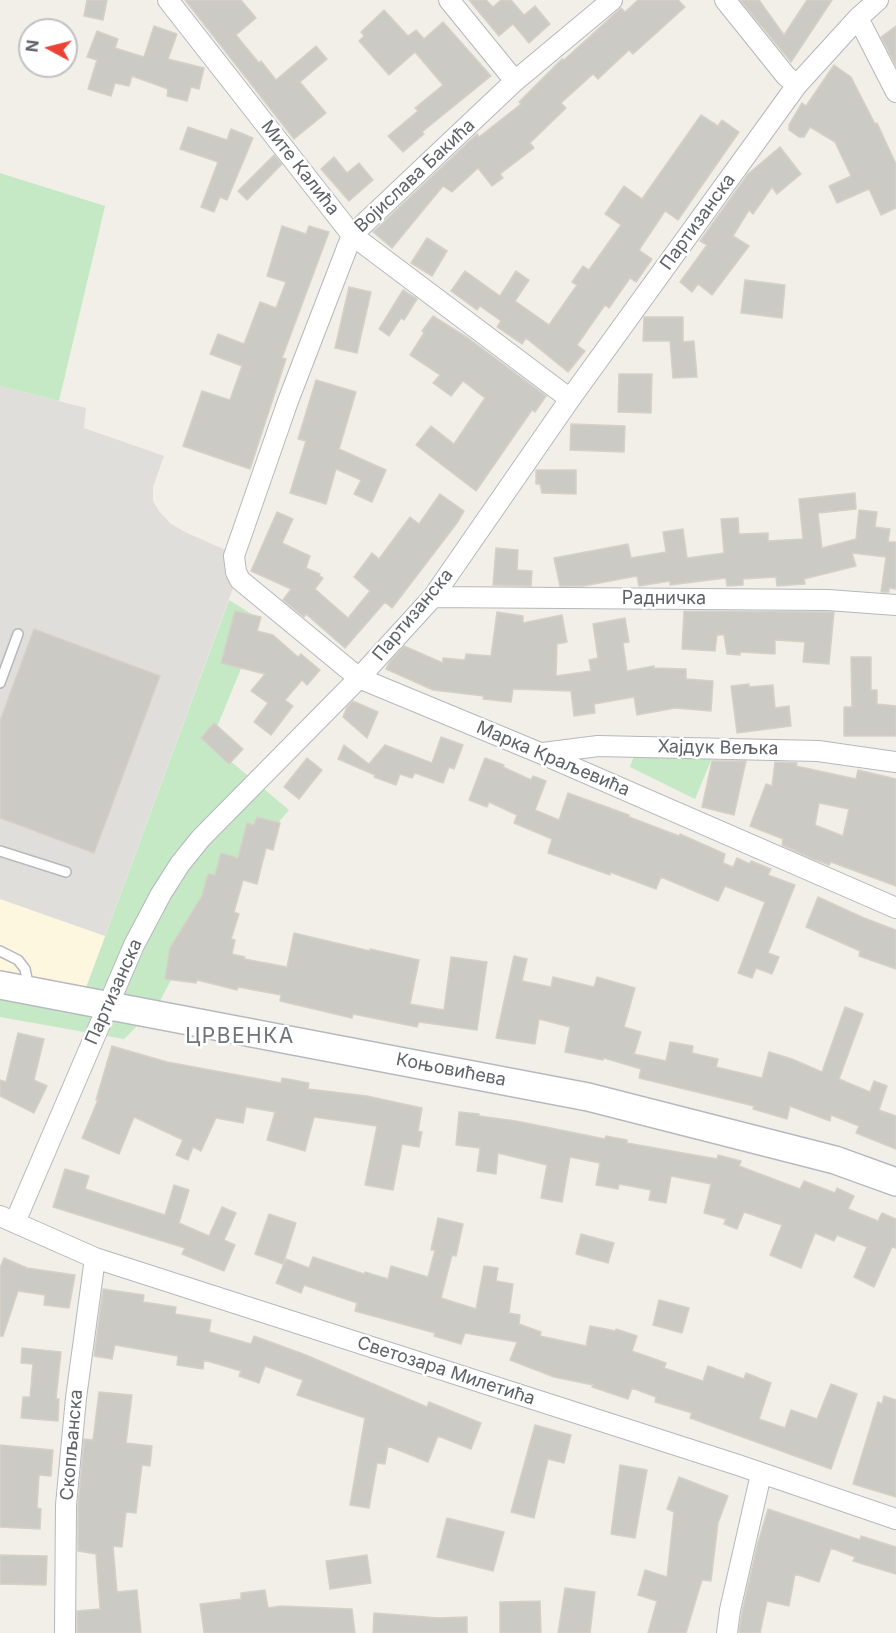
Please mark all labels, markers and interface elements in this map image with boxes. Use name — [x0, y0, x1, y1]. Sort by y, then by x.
north arrow — [18, 18, 78, 78]
text: N — [21, 39, 43, 53]
street label: Војислава Бакића — [350, 115, 480, 237]
street label: Мите Калића — [256, 116, 344, 220]
street label: Партизанска — [656, 170, 740, 274]
street label: Партизанска — [368, 565, 458, 665]
street label: Радничка — [622, 588, 706, 610]
street label: Марка Краљевића — [473, 717, 633, 801]
street label: Хајдук Вељка — [657, 736, 779, 760]
street label: Партизанска — [81, 936, 147, 1048]
district label: ЦРВЕНКА — [185, 1024, 295, 1050]
street label: Коњовићева — [394, 1049, 508, 1091]
street label: Светозара Милетића — [354, 1332, 538, 1410]
street label: Скопљанска — [56, 1389, 88, 1501]

